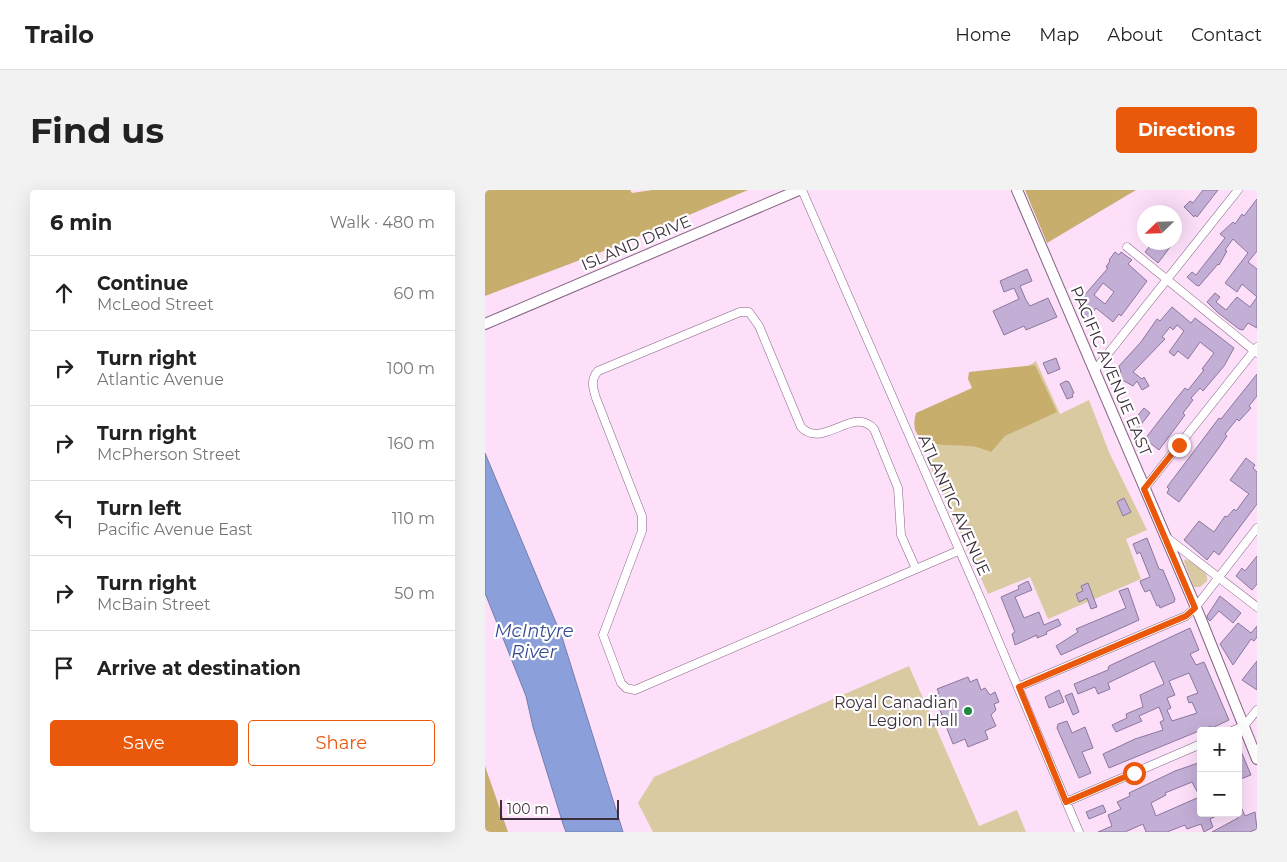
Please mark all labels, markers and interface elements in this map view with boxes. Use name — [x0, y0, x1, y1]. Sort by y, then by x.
text: Trailo — [25, 20, 94, 49]
text: Home — [955, 24, 1011, 46]
text: Map — [1039, 24, 1079, 46]
text: About — [1107, 24, 1163, 46]
text: Contact — [1191, 24, 1262, 46]
button: Directions — [1116, 107, 1257, 153]
text: Find us — [30, 109, 164, 152]
north arrow — [1137, 205, 1182, 250]
text: 6 min — [50, 210, 112, 235]
street label: ISLAND DRIVE — [578, 211, 694, 275]
text: Walk · 480 m — [330, 213, 435, 232]
text: Continue — [97, 272, 188, 295]
icon: ahead — [50, 279, 78, 307]
street label: PACIFIC AVENUE EAST — [1067, 283, 1156, 460]
text: 60 m — [393, 284, 435, 303]
text: McLeod Street — [97, 295, 214, 314]
text: Turn right — [97, 347, 197, 370]
icon: right — [50, 354, 78, 382]
text: 100 m — [387, 359, 435, 378]
text: Atlantic Avenue — [97, 370, 224, 389]
text: Turn right — [97, 422, 197, 445]
icon: right — [50, 429, 78, 457]
street label: ATLANTIC AVENUE — [914, 431, 994, 579]
text: 160 m — [388, 434, 435, 453]
route end — [1168, 434, 1191, 457]
text: McPherson Street — [97, 445, 241, 464]
text: Turn left — [97, 497, 182, 520]
icon: left — [50, 504, 78, 532]
text: 110 m — [392, 509, 435, 528]
text: Pacific Avenue East — [97, 520, 253, 539]
text: Turn right — [97, 572, 197, 595]
icon: right — [50, 579, 78, 607]
text: 50 m — [394, 584, 435, 603]
text: McBain Street — [97, 595, 210, 614]
water label: McIntyre River — [494, 620, 574, 663]
icon: arrive — [50, 654, 78, 682]
text: Arrive at destination — [97, 657, 301, 680]
place label: Royal Canadian Legion Hall — [834, 693, 958, 730]
marker: Royal Canadian Legion Hall — [962, 705, 974, 717]
button: Save — [50, 720, 238, 766]
button: Share — [248, 720, 435, 766]
map controls — [1197, 727, 1242, 817]
button: + — [1197, 727, 1242, 772]
route start — [1123, 762, 1146, 785]
button: − — [1197, 772, 1242, 817]
scale bar — [500, 797, 619, 820]
text: 100 m — [507, 800, 549, 818]

